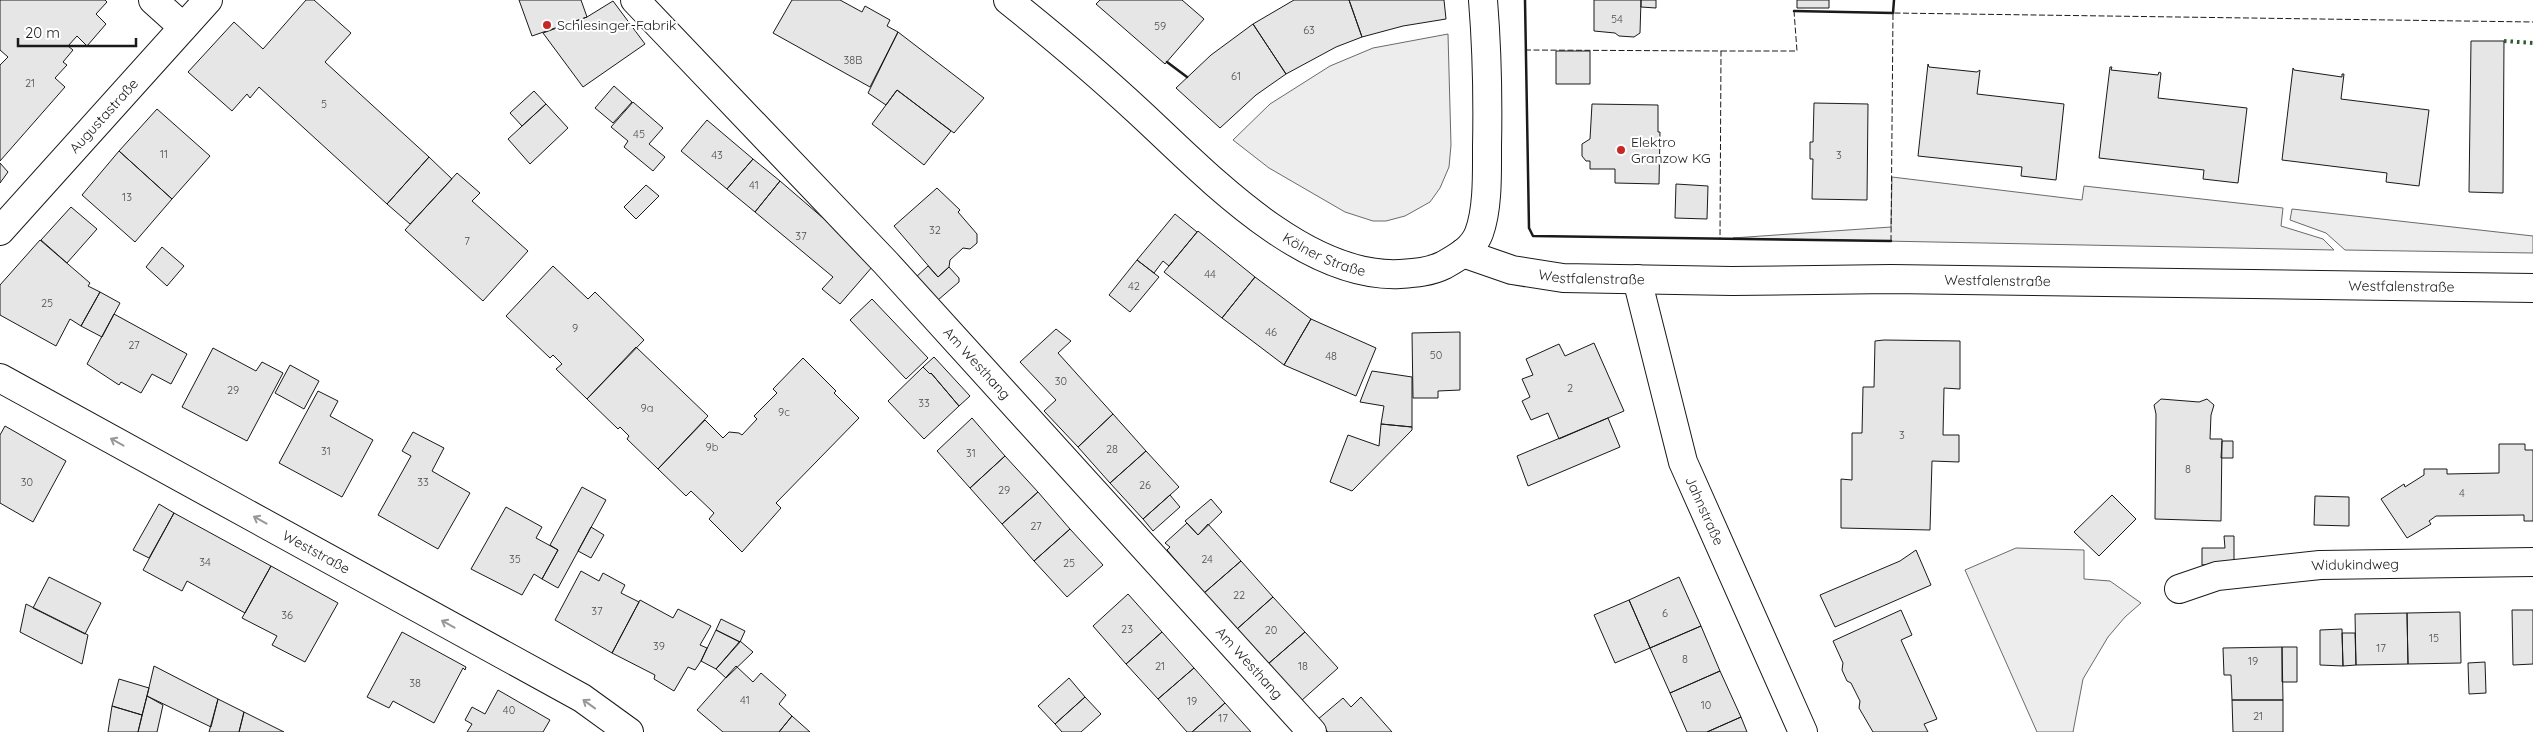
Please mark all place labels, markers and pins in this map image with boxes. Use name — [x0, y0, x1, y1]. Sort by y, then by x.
place label: Schlesinger-Fabrik — [557, 16, 676, 34]
marker: Schlesinger-Fabrik — [541, 19, 553, 31]
place label: Elektro Granzow KG — [1631, 133, 1711, 167]
marker: Elektro Granzow KG — [1615, 144, 1627, 156]

